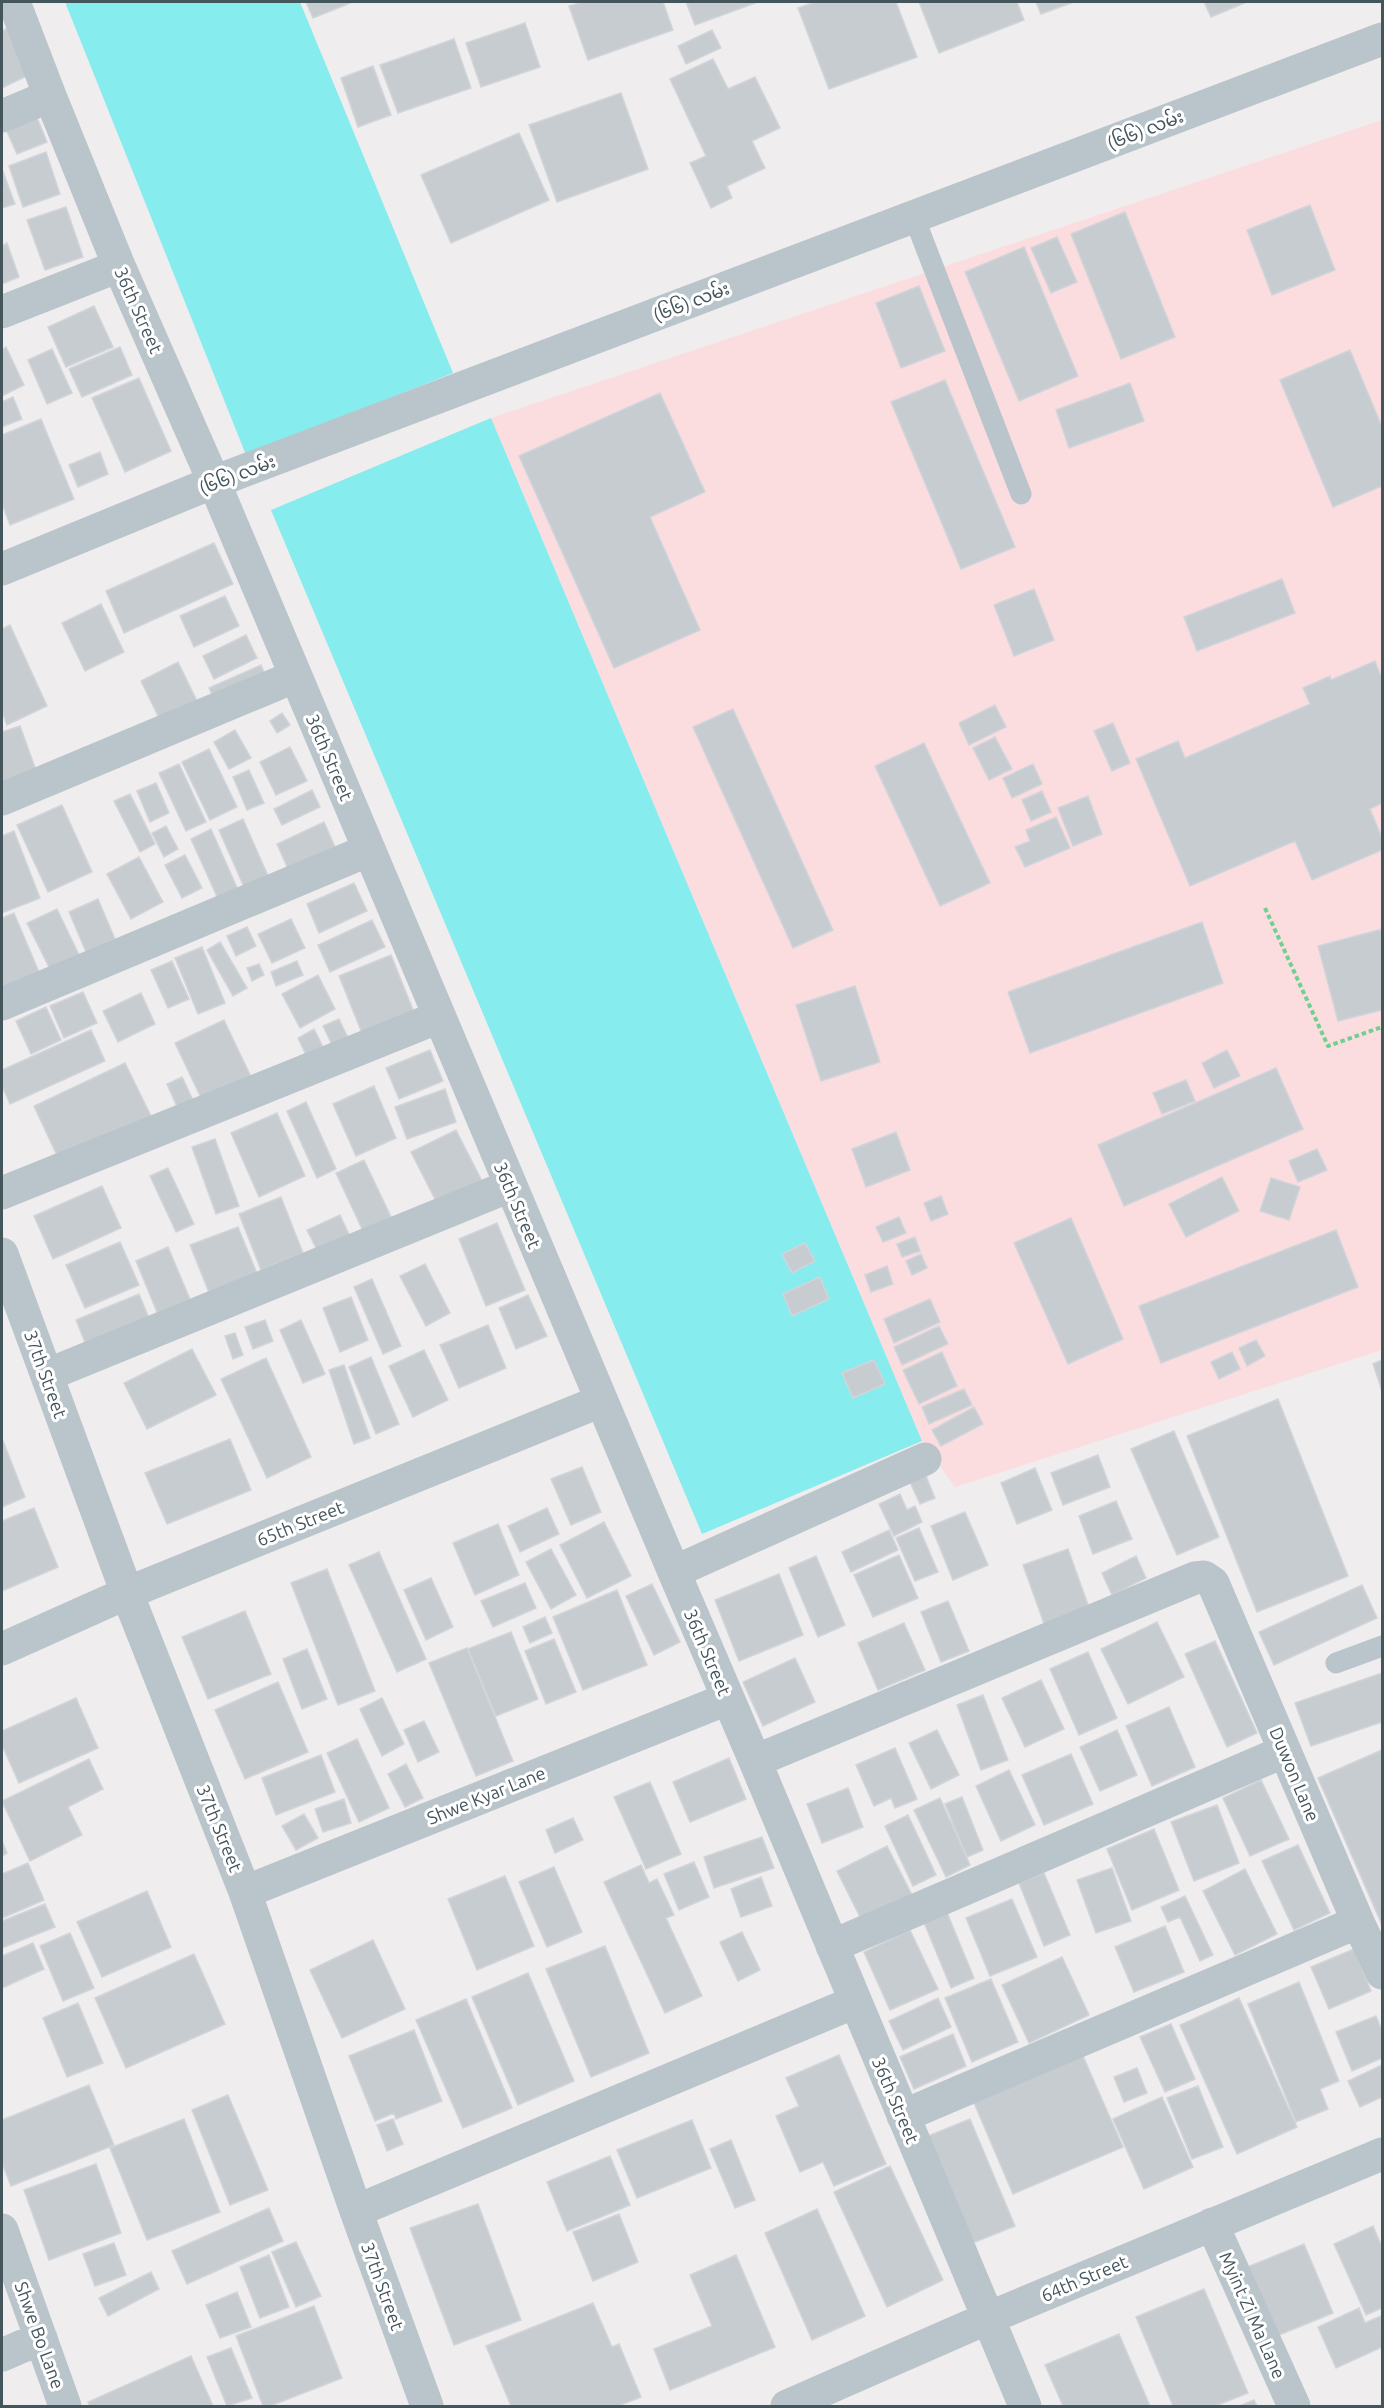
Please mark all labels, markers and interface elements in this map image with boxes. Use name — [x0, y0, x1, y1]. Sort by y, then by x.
street label: (၆၆) လမ်း — [1103, 103, 1186, 154]
street label: 36th Street — [111, 264, 167, 356]
street label: (၆၆) လမ်း — [649, 275, 732, 326]
street label: (၆၆) လမ်း — [195, 448, 278, 499]
street label: 36th Street — [303, 711, 357, 803]
street label: 36th Street — [491, 1159, 545, 1251]
street label: 37th Street — [21, 1327, 71, 1421]
street label: 65th Street — [254, 1496, 346, 1550]
street label: 36th Street — [681, 1606, 735, 1698]
street label: Duwon Lane — [1266, 1724, 1324, 1824]
street label: Shwe Kyar Lane — [424, 1762, 548, 1828]
street label: 37th Street — [193, 1782, 247, 1874]
street label: 36th Street — [869, 2054, 923, 2146]
street label: 37th Street — [358, 2239, 408, 2333]
street label: Myint Zi Ma Lane — [1216, 2248, 1290, 2382]
street label: 64th Street — [1038, 2251, 1130, 2305]
street label: Shwe Bo Lane — [11, 2279, 69, 2391]

